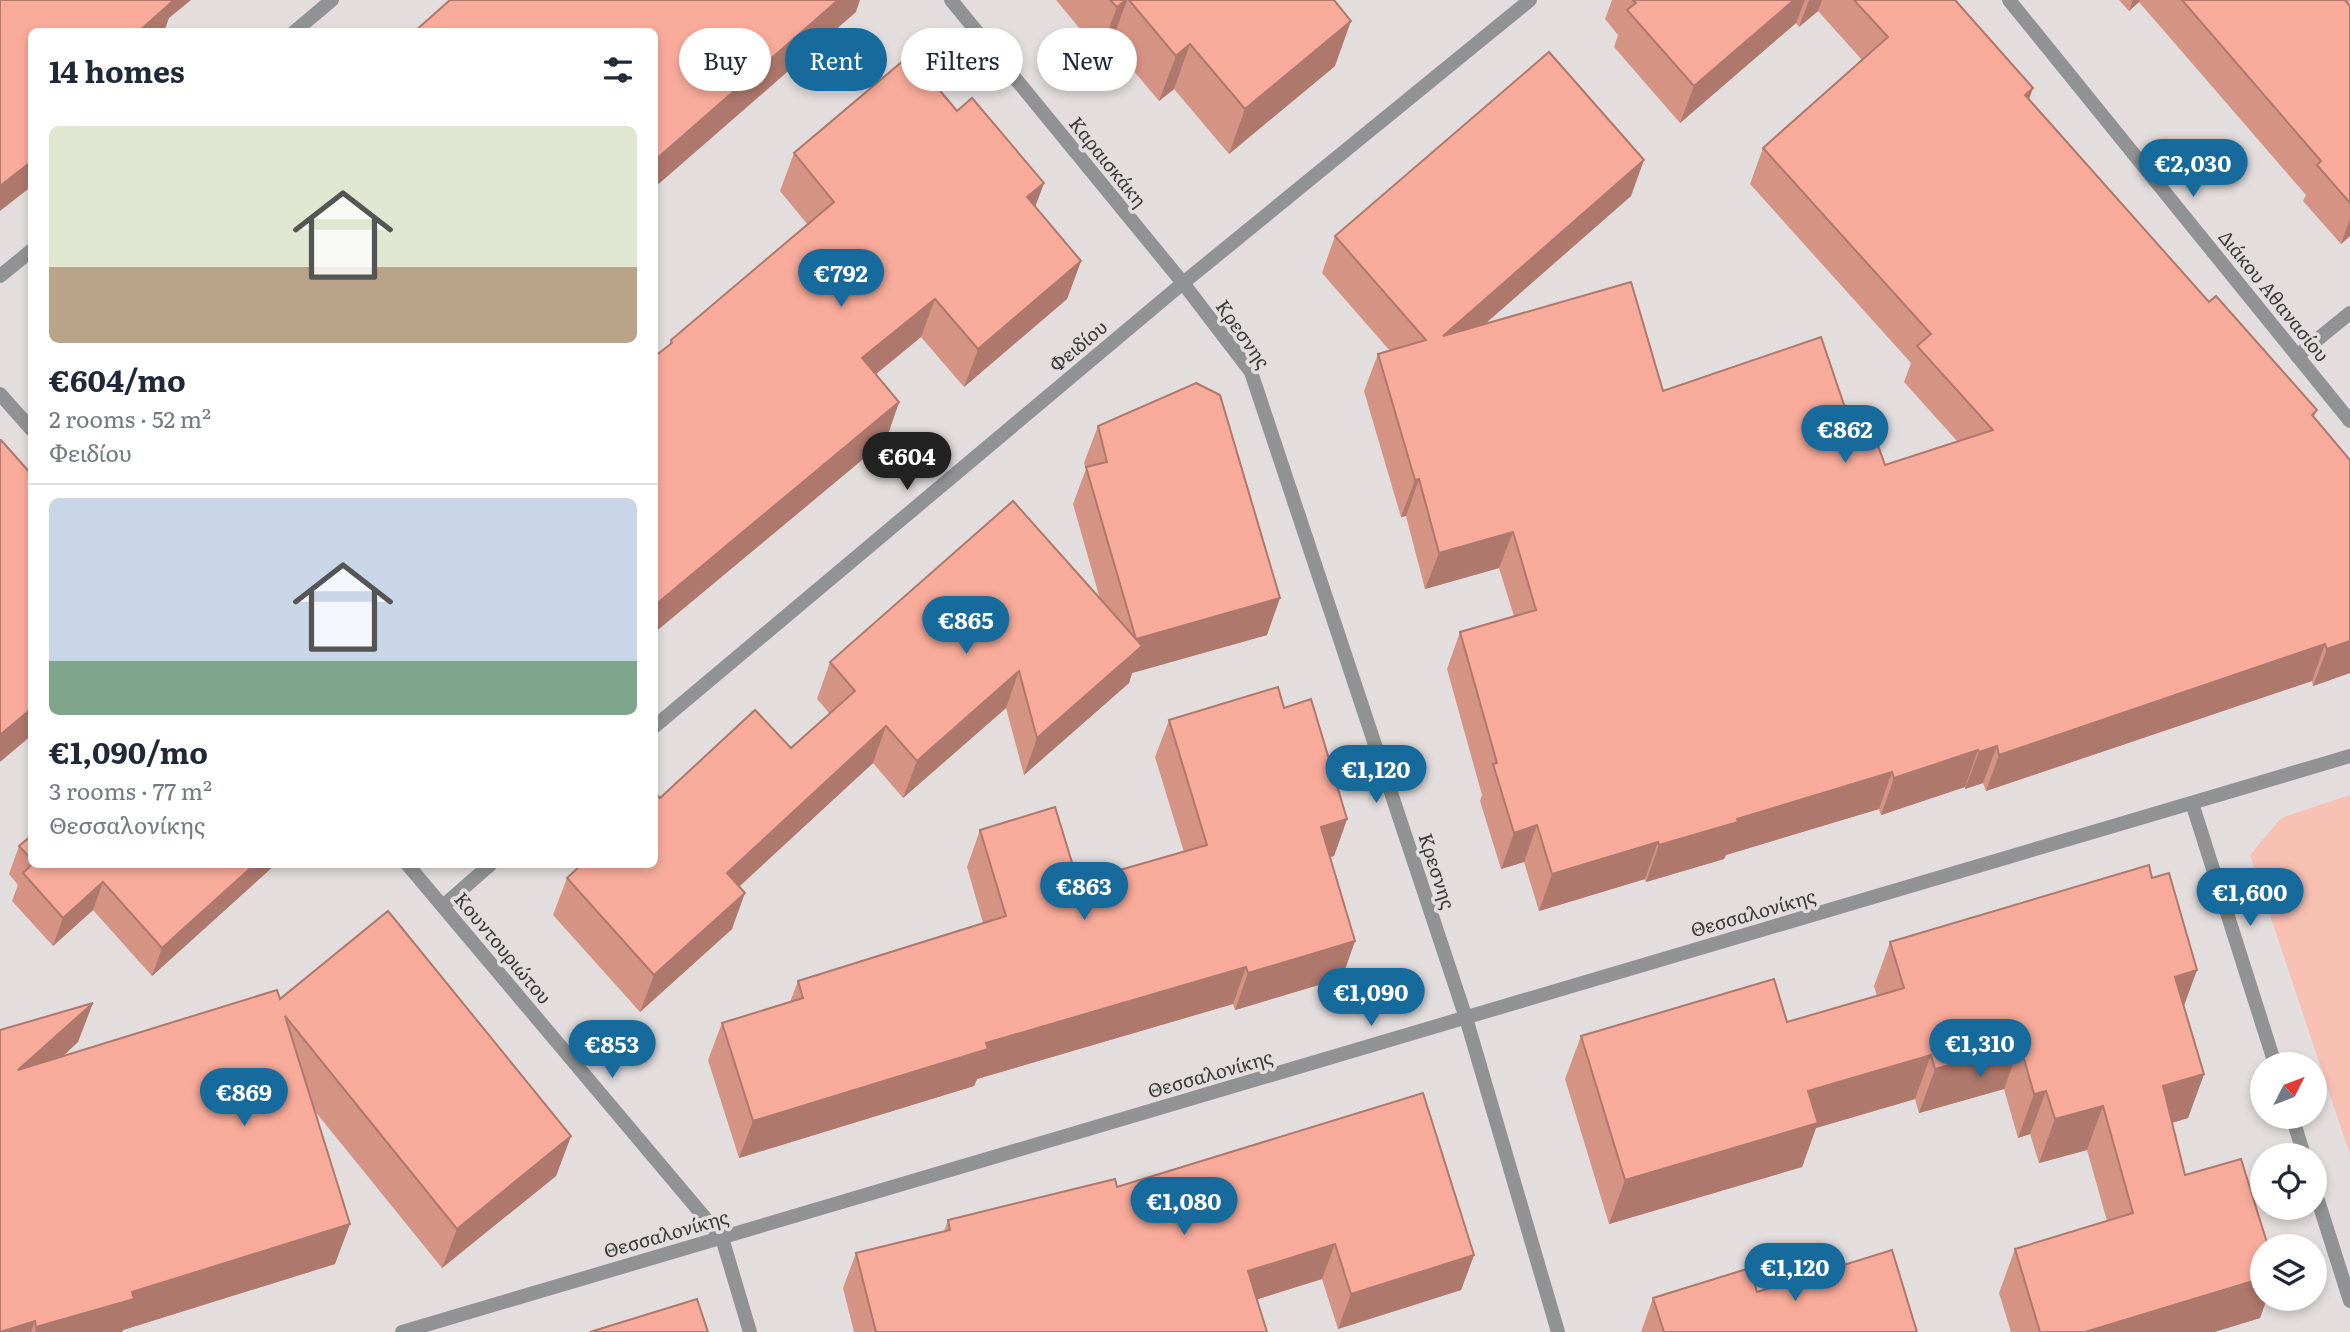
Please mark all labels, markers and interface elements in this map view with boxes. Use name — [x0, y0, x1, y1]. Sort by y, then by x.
chip: Buy — [679, 28, 771, 91]
chip: Rent — [785, 28, 887, 91]
chip: Filters — [901, 28, 1023, 91]
chip: New — [1037, 28, 1137, 91]
text: 14 homes — [49, 48, 185, 92]
icon: filters — [599, 51, 637, 89]
street label: Καραισκάκη — [1063, 110, 1154, 213]
pin: €2,030 — [2136, 140, 2250, 199]
text: €2,030 — [2155, 145, 2231, 179]
icon: home — [280, 172, 406, 298]
street label: Διάκου Αθανασίου — [2213, 224, 2337, 367]
pin: €792 — [800, 250, 882, 309]
text: €792 — [814, 255, 868, 289]
street label: Κρεσνης — [1210, 293, 1278, 374]
street label: Φειδίου — [1042, 313, 1113, 378]
text: €604/mo — [49, 357, 186, 401]
text: 2 rooms · 52 m² — [49, 401, 211, 435]
pin: €862 — [1804, 406, 1886, 465]
text: €862 — [1817, 411, 1873, 445]
pin: €604 — [866, 433, 948, 492]
text: Φειδίου — [49, 435, 132, 469]
text: €604 — [878, 438, 936, 472]
icon: home — [280, 544, 406, 670]
pin: €865 — [925, 596, 1007, 656]
text: €865 — [938, 602, 994, 636]
text: €1,090/mo — [49, 729, 208, 773]
pin: €1,120 — [1319, 746, 1433, 805]
text: €1,120 — [1341, 751, 1411, 785]
text: 3 rooms · 77 m² — [49, 773, 212, 807]
text: Θεσσαλονίκης — [49, 807, 205, 841]
street label: Κρεσνης — [1413, 829, 1463, 912]
pin: €863 — [1043, 862, 1125, 922]
text: €863 — [1056, 868, 1112, 902]
pin: €1,600 — [2193, 869, 2307, 928]
text: €1,600 — [2213, 874, 2287, 908]
street label: Θεσσαλονίκης — [1687, 881, 1819, 943]
street label: Κουντουριώτου — [448, 885, 559, 1009]
pin: €1,090 — [1314, 968, 1428, 1028]
text: €1,090 — [1334, 974, 1408, 1008]
pin: €853 — [571, 1020, 653, 1080]
pin: €1,310 — [1923, 1020, 2037, 1079]
text: €1,310 — [1945, 1025, 2015, 1059]
text: €853 — [585, 1026, 639, 1060]
street label: Θεσσαλονίκης — [1144, 1042, 1276, 1104]
north arrow — [2250, 1052, 2328, 1129]
map controls — [2250, 1052, 2327, 1311]
pin: €869 — [203, 1068, 285, 1128]
text: €869 — [216, 1074, 272, 1108]
button: locate — [2250, 1143, 2327, 1220]
pin: €1,080 — [1127, 1178, 1241, 1237]
text: €1,080 — [1147, 1183, 1221, 1217]
street label: Θεσσαλονίκης — [600, 1202, 732, 1264]
button: layers — [2250, 1234, 2327, 1311]
pin: €1,120 — [1738, 1244, 1852, 1303]
text: €1,120 — [1760, 1249, 1830, 1283]

